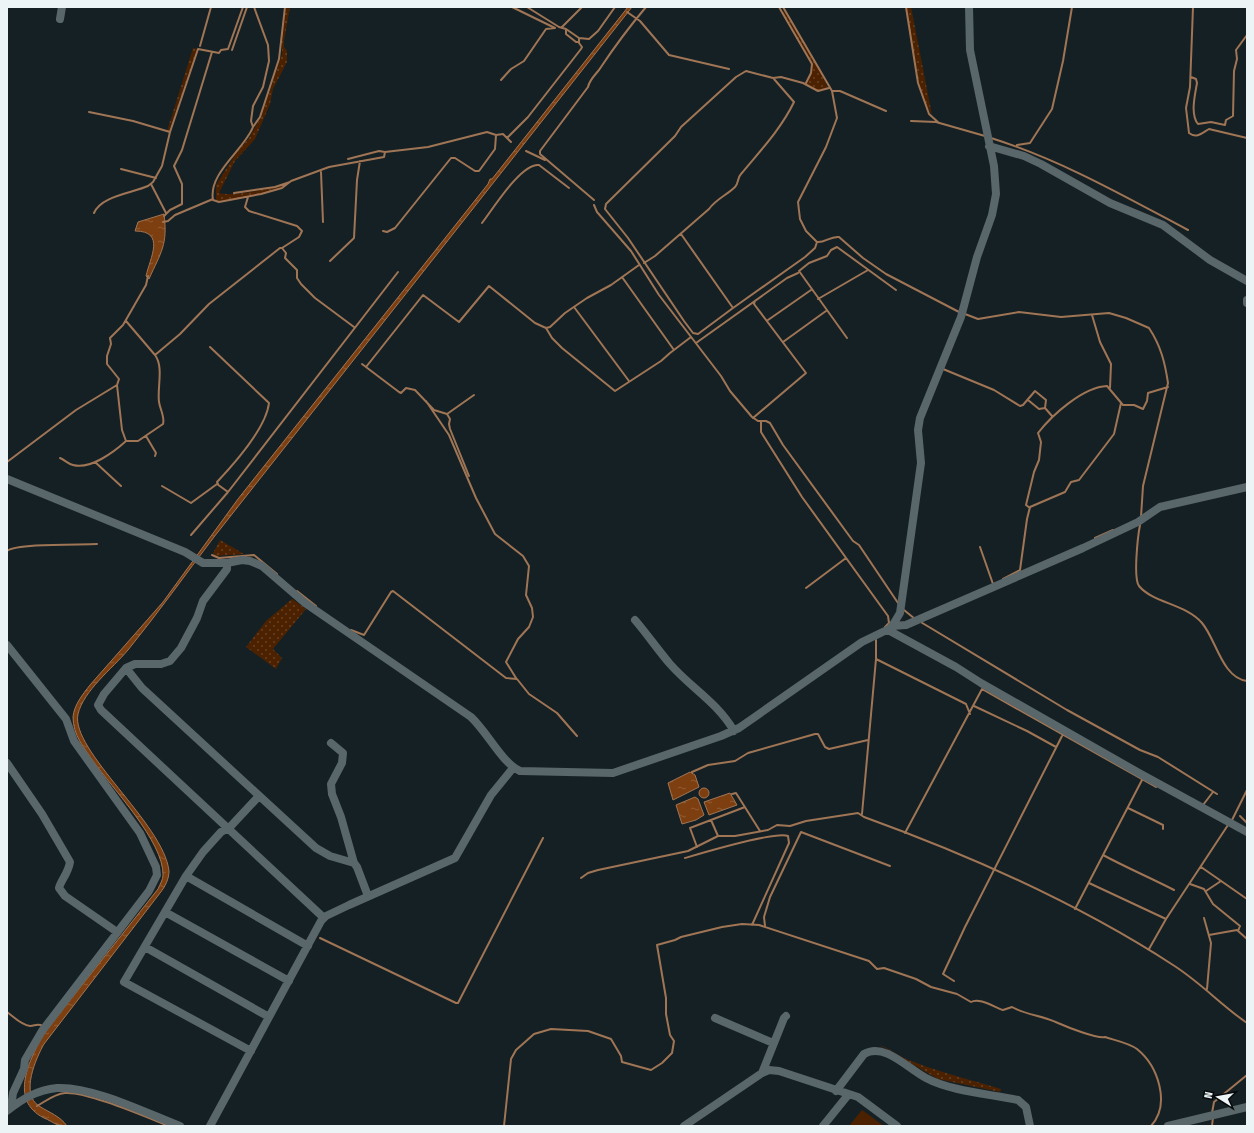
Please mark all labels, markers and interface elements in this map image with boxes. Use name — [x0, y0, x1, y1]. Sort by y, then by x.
north arrow — [1198, 1077, 1238, 1117]
text: N — [1202, 1091, 1216, 1100]

